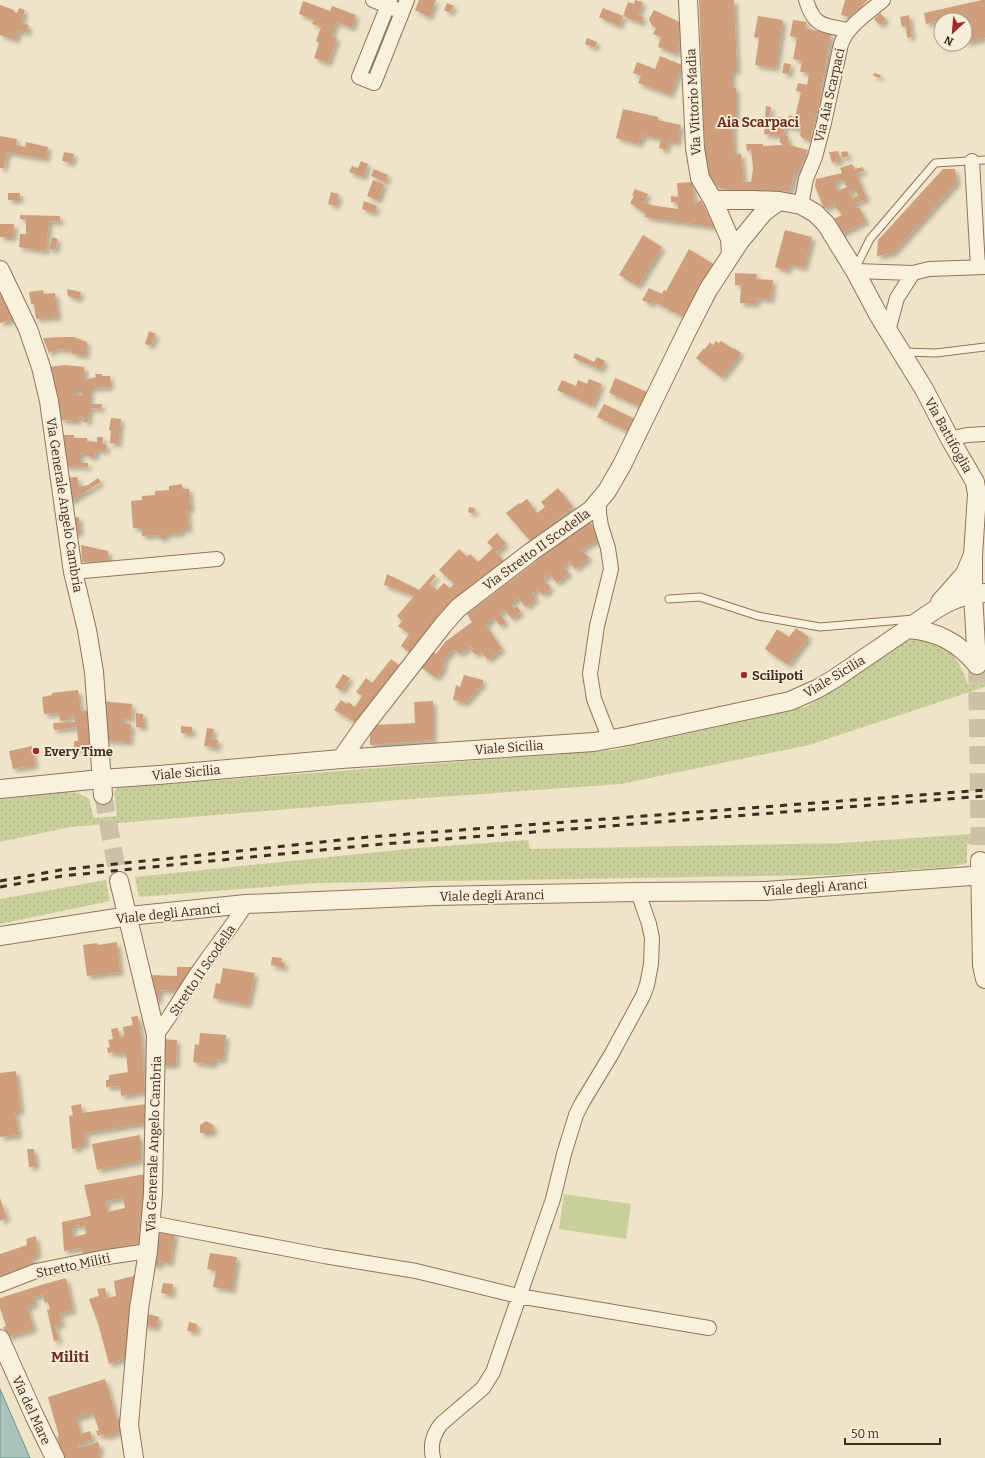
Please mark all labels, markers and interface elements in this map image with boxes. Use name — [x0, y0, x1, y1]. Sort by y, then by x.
north arrow — [933, 12, 973, 52]
text: N — [942, 33, 956, 48]
street label: Via Aia Scarpaci — [811, 46, 848, 144]
street label: Via Vittorio Madia — [683, 48, 704, 156]
district label: Aia Scarpaci — [717, 114, 800, 131]
street label: Via Battifoglia — [922, 395, 975, 476]
street label: Via Generale Angelo Cambria — [43, 417, 86, 593]
street label: Via Stretto II Scodella — [480, 506, 593, 593]
street label: Viale Sicilia — [801, 652, 868, 701]
place label: Scilipoti — [752, 668, 803, 683]
marker: Scilipoti — [739, 670, 749, 680]
street label: Viale Sicilia — [474, 738, 544, 757]
place label: Every Time — [44, 744, 113, 759]
marker: Every Time — [31, 746, 41, 756]
street label: Viale Sicilia — [151, 762, 221, 783]
street label: Viale degli Aranci — [762, 876, 868, 899]
street label: Viale degli Aranci — [439, 887, 545, 904]
street label: Viale degli Aranci — [115, 901, 221, 926]
street label: Stretto II Scodella — [166, 922, 238, 1019]
street label: Via Generale Angelo Cambria — [143, 1056, 164, 1232]
street label: Stretto Militi — [34, 1250, 112, 1281]
district label: Militi — [51, 1348, 89, 1366]
street label: Via del Mare — [9, 1373, 54, 1447]
scale bar — [845, 1420, 940, 1446]
text: 50 m — [851, 1427, 880, 1441]

